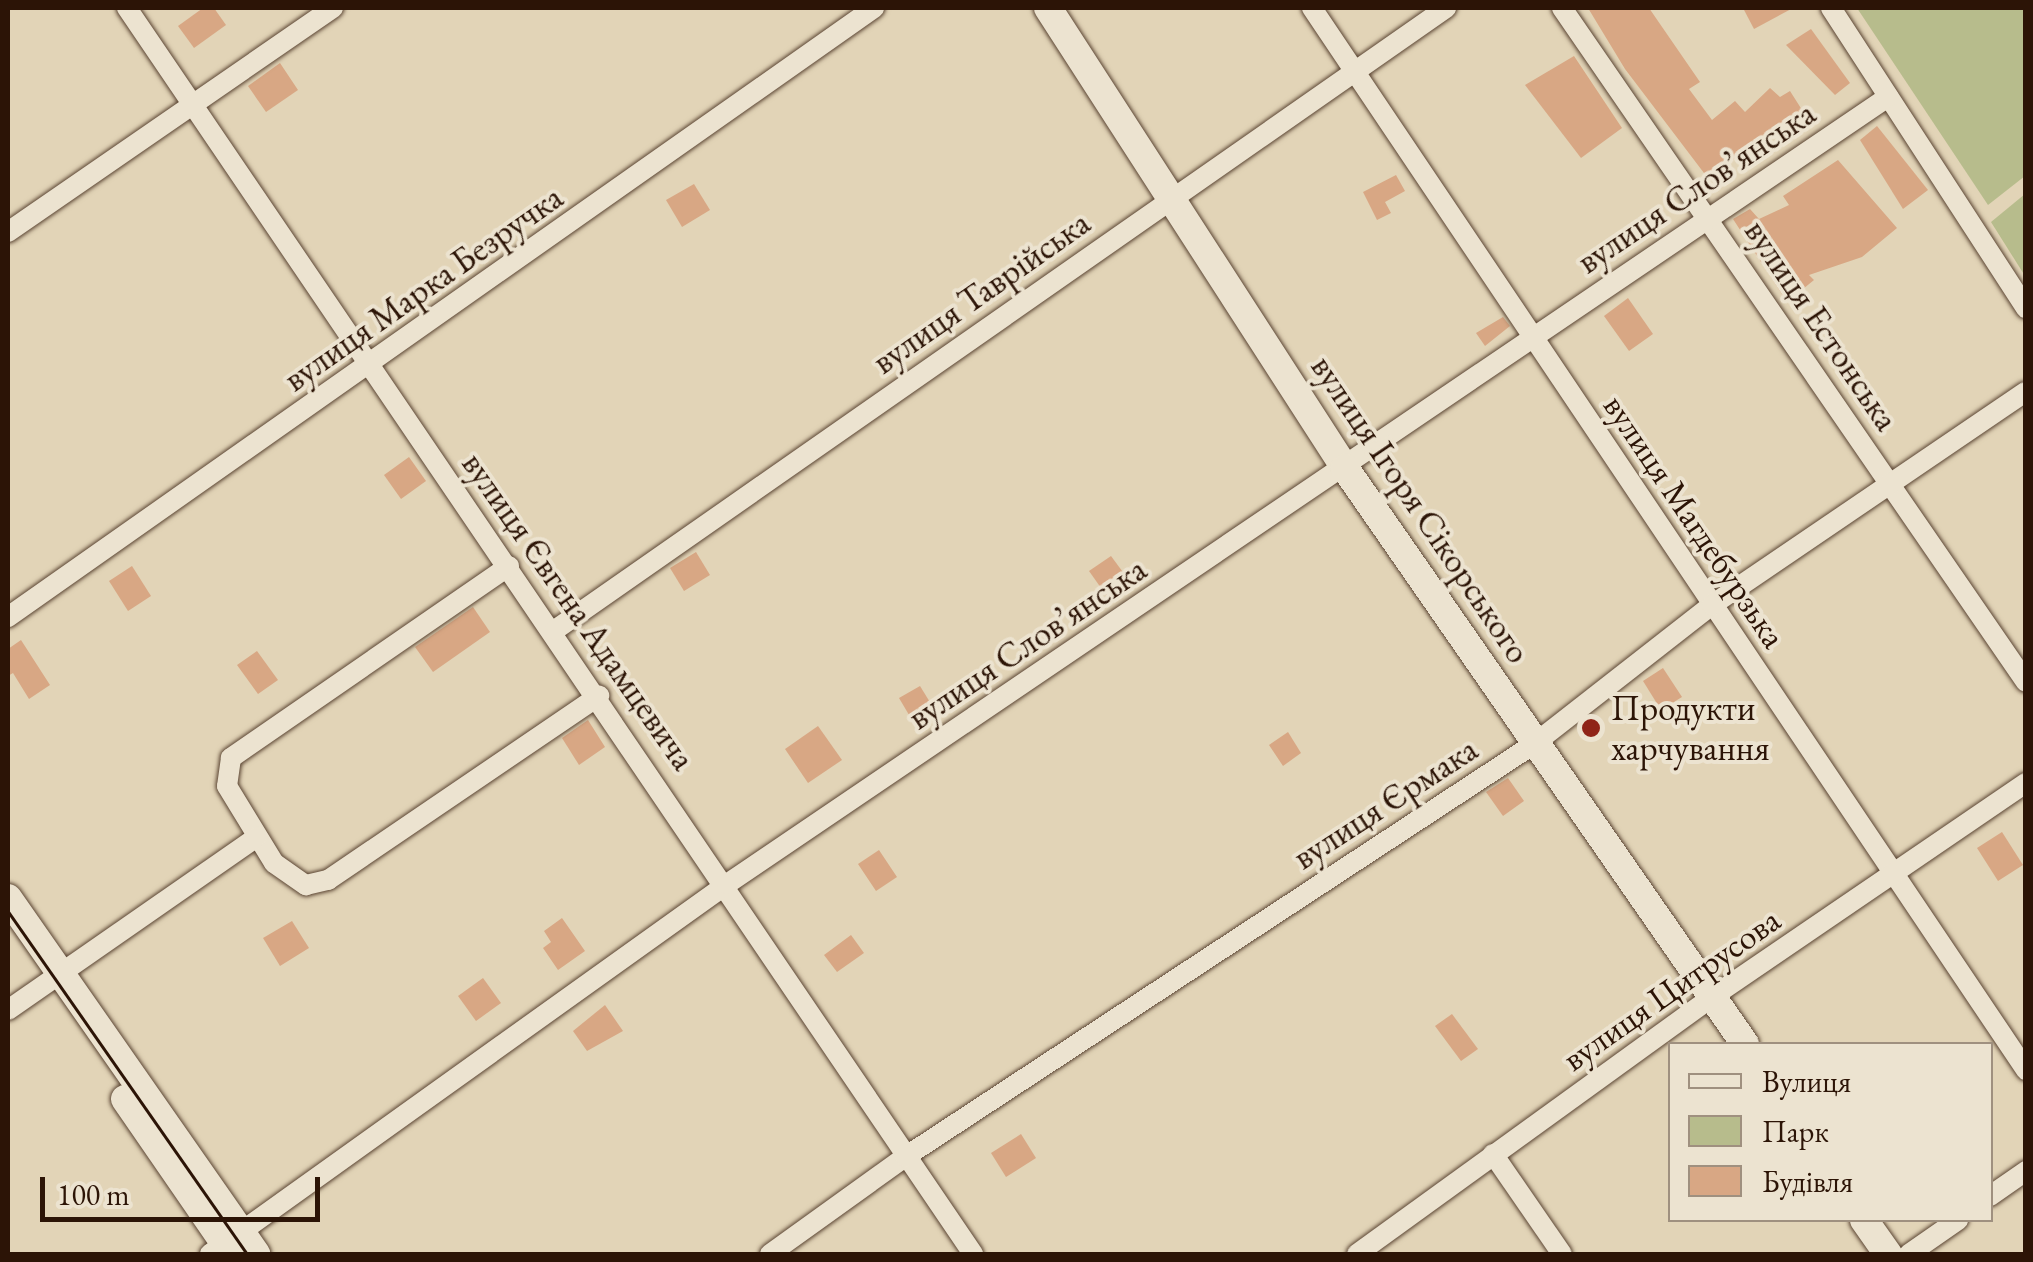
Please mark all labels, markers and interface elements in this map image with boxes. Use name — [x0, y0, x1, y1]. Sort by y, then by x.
street label: вулиця Слов’янська — [1569, 92, 1823, 282]
street label: вулиця Марка Безручка — [275, 176, 571, 400]
street label: вулиця Таврійська — [864, 201, 1098, 383]
street label: вулиця Естонська — [1736, 212, 1908, 438]
street label: вулиця Ігоря Сікорського — [1302, 347, 1540, 671]
street label: вулиця Магдебурзька — [1595, 386, 1795, 656]
street label: вулиця Євгена Адамцевича — [453, 444, 705, 778]
street label: вулиця Слов’янська — [900, 548, 1154, 738]
place label: Продукти харчування — [1611, 687, 1770, 769]
marker: Продукти харчування — [1580, 717, 1602, 739]
street label: вулиця Єрмака — [1285, 728, 1485, 878]
street label: вулиця Цитрусова — [1554, 898, 1788, 1080]
legend — [1668, 1042, 1993, 1222]
text: Вулиця — [1762, 1062, 1851, 1101]
text: Парк — [1762, 1112, 1829, 1151]
scale bar — [45, 1157, 325, 1219]
text: Будівля — [1762, 1162, 1853, 1201]
text: 100 m — [57, 1175, 130, 1214]

